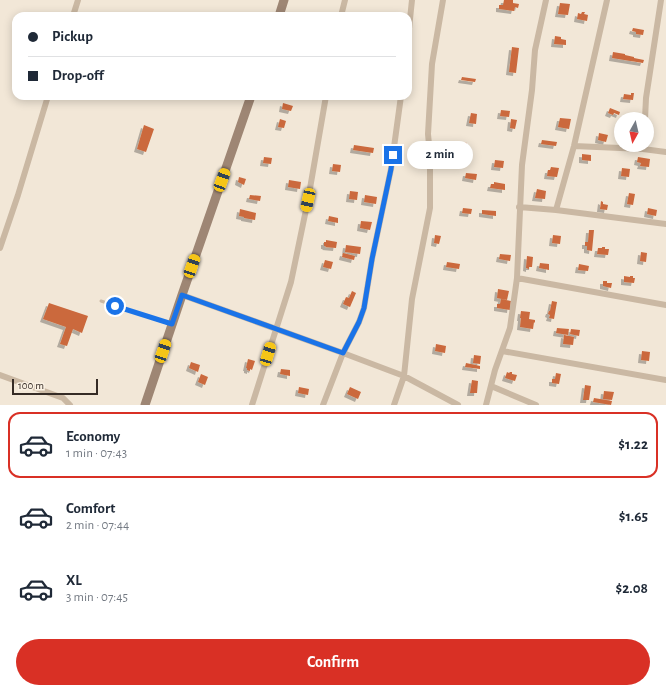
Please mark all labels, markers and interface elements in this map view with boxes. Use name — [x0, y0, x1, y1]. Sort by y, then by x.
text: Pickup — [52, 29, 93, 44]
text: Drop-off — [52, 68, 104, 83]
north arrow — [614, 112, 654, 152]
map controls — [614, 112, 654, 152]
callout: 2 min — [407, 141, 473, 169]
route end — [384, 146, 402, 164]
text: 2 min — [426, 148, 454, 161]
car — [212, 167, 232, 193]
car — [300, 187, 316, 213]
car — [182, 253, 202, 279]
route start — [106, 297, 124, 315]
car — [153, 338, 173, 364]
car — [259, 341, 277, 367]
scale bar — [12, 377, 98, 396]
text: 100 m — [18, 380, 44, 391]
icon: car — [18, 427, 54, 463]
text: Economy — [66, 429, 120, 444]
text: $1.22 — [618, 437, 648, 452]
text: 1 min · 07:43 — [66, 447, 127, 460]
icon: car — [18, 499, 54, 535]
text: Comfort — [66, 501, 115, 516]
text: $1.65 — [619, 509, 648, 524]
text: 2 min · 07:44 — [66, 519, 129, 532]
icon: car — [18, 571, 54, 607]
text: XL — [66, 573, 82, 588]
text: $2.08 — [616, 581, 648, 596]
text: 3 min · 07:45 — [66, 591, 128, 604]
button: Confirm — [16, 639, 650, 685]

